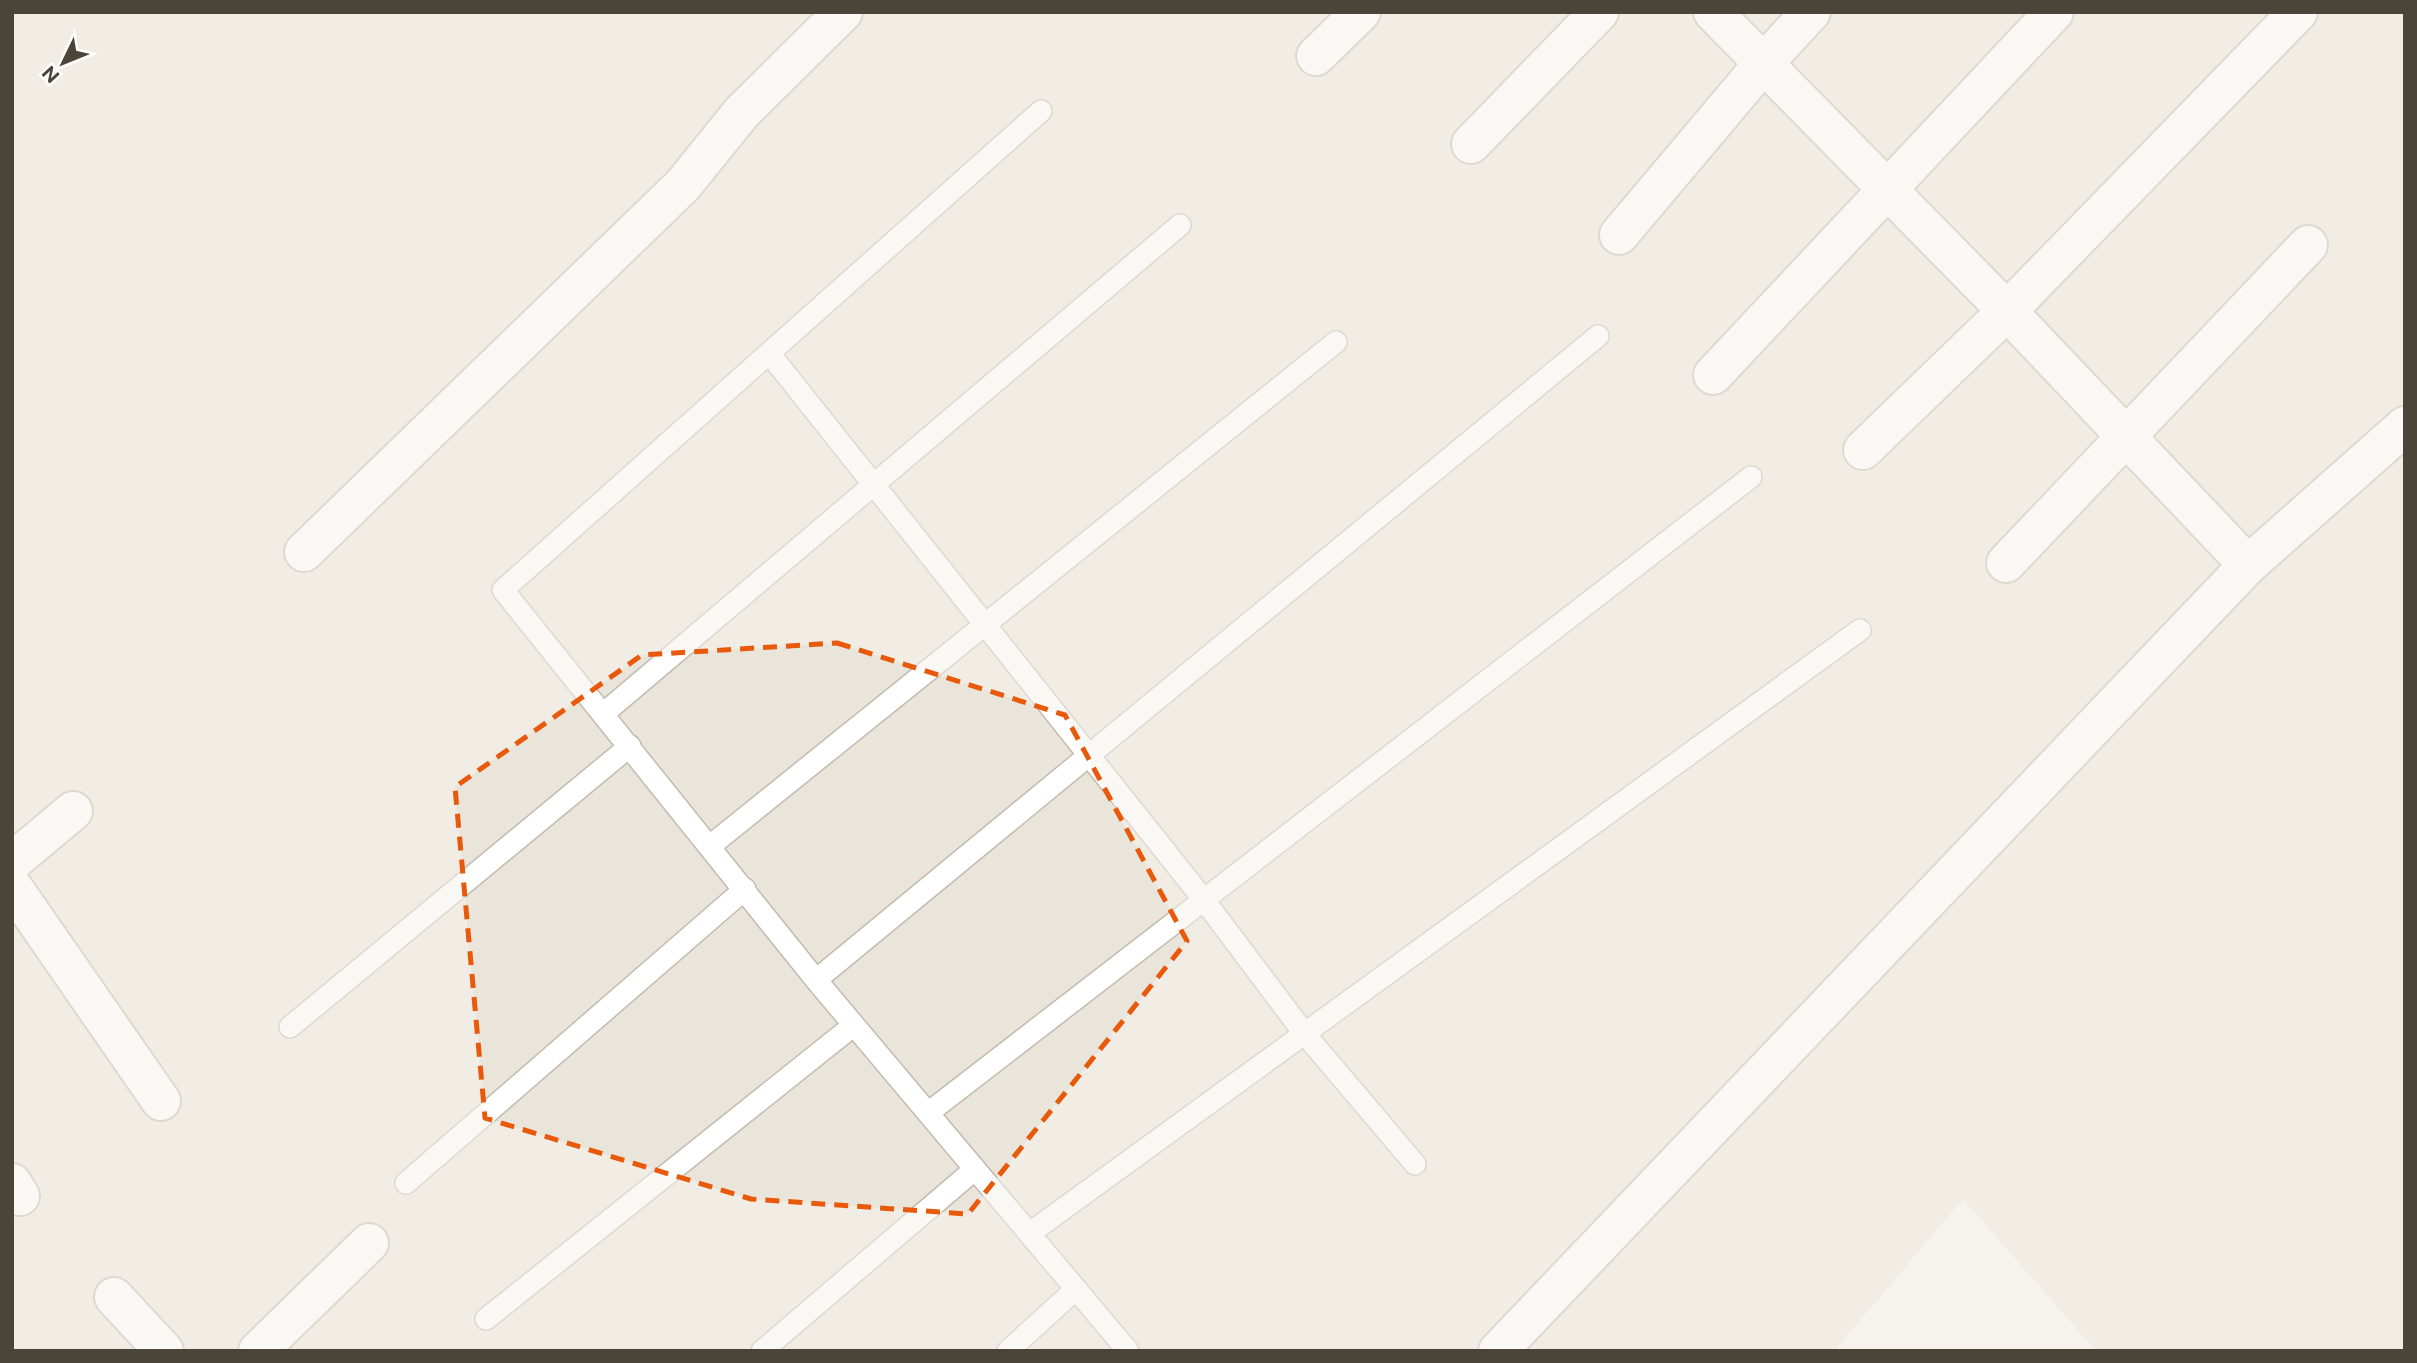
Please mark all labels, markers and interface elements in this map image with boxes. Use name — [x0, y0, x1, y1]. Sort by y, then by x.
north arrow — [28, 28, 98, 98]
text: N — [37, 62, 64, 88]

